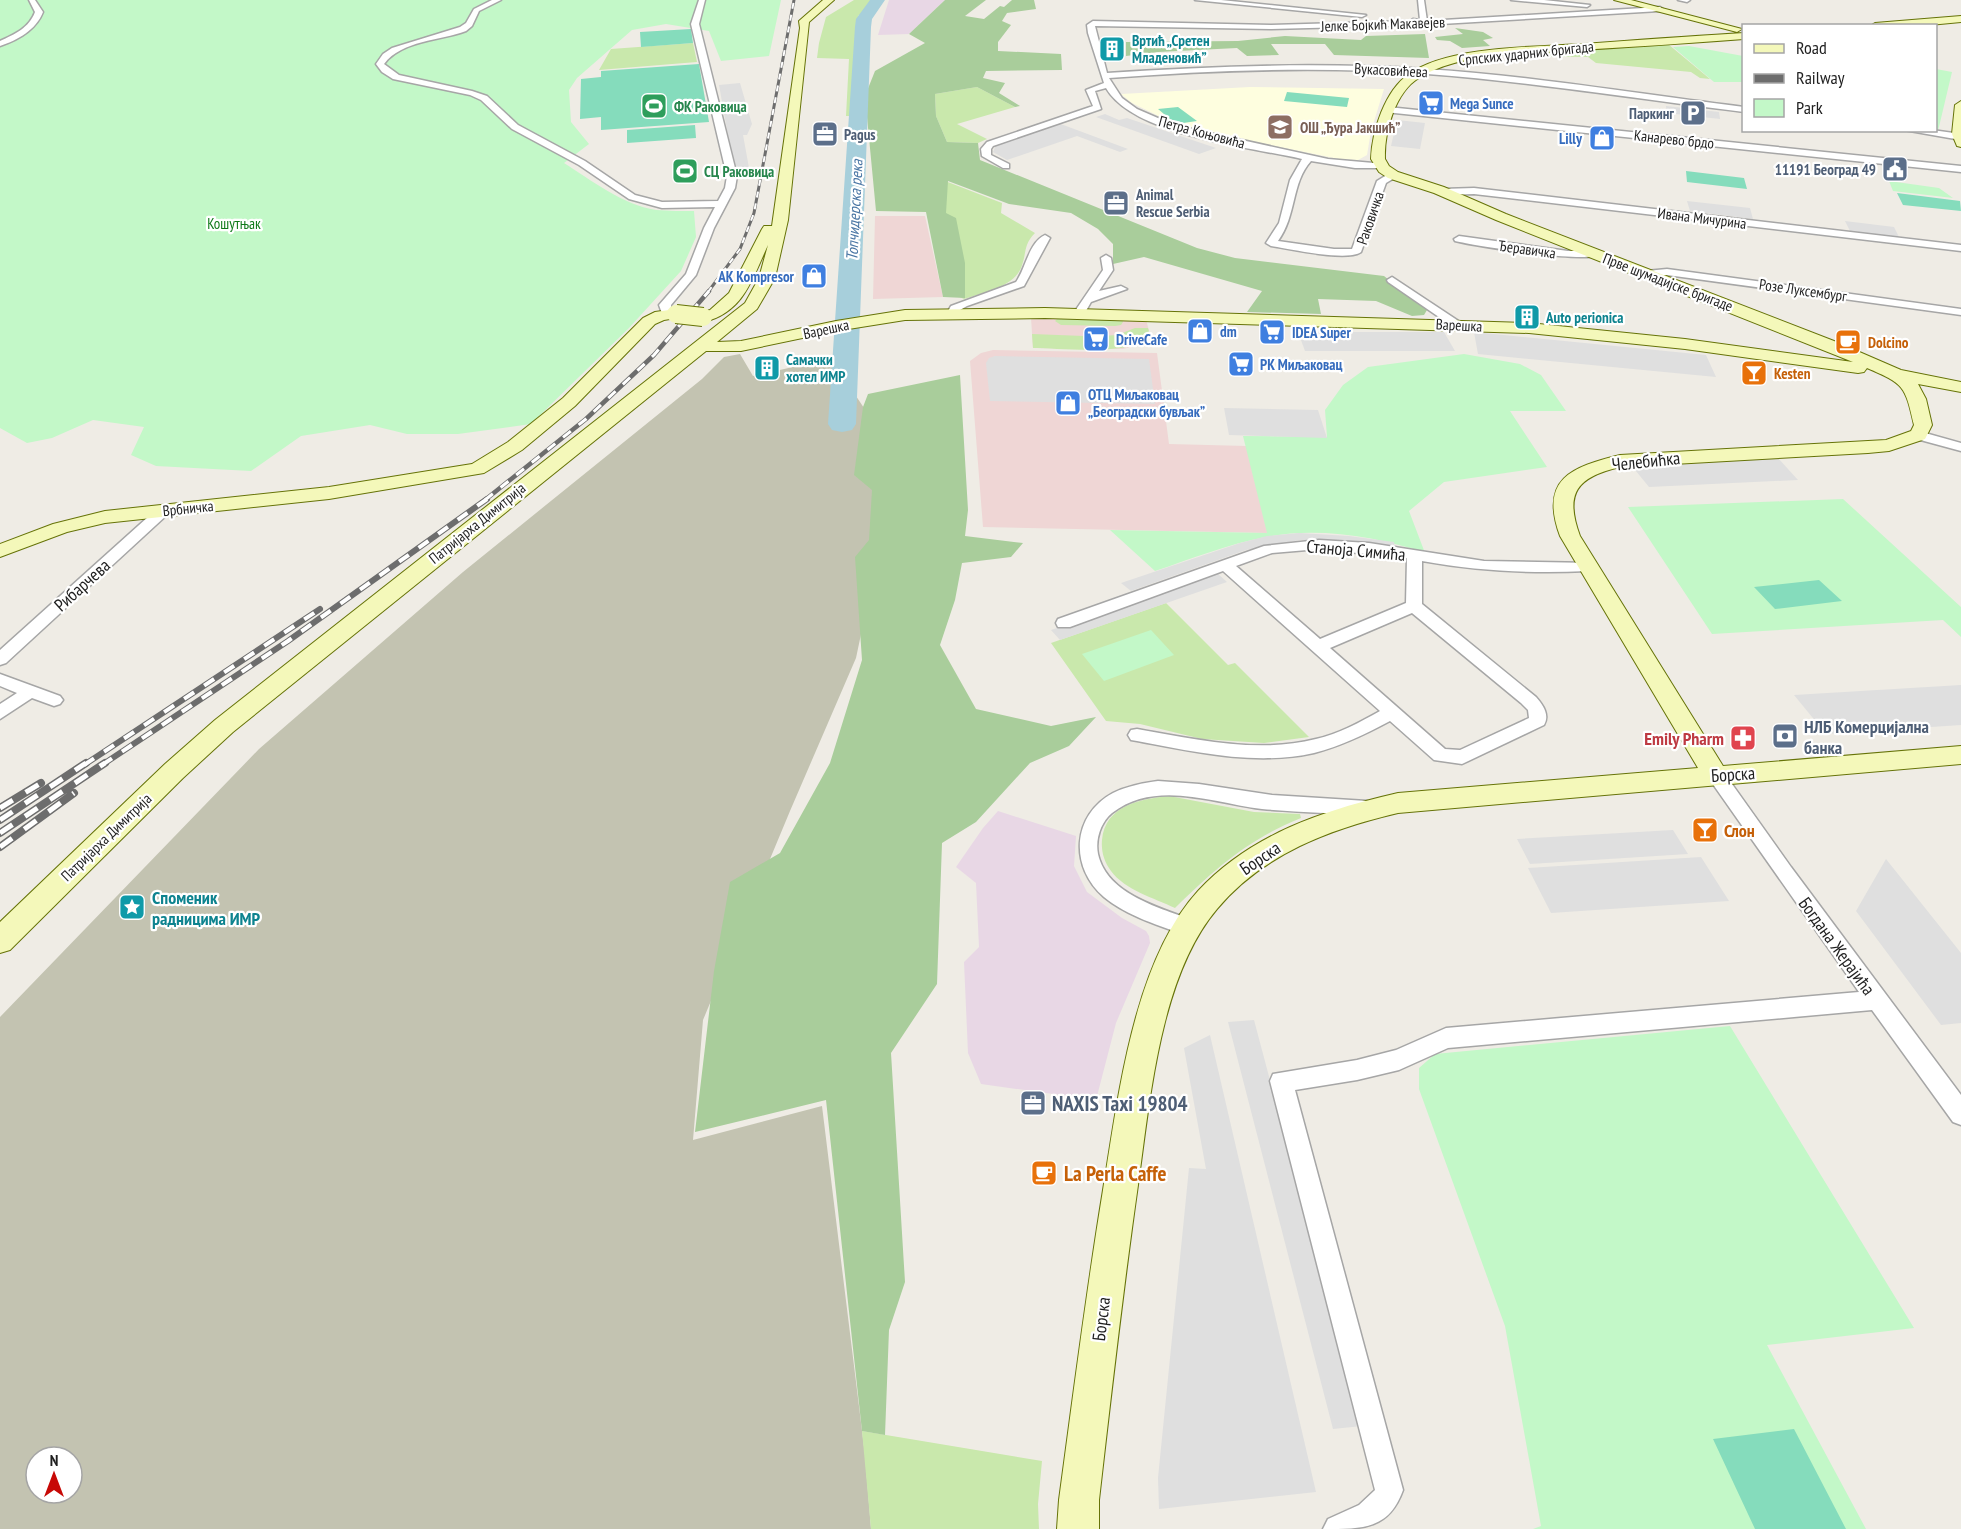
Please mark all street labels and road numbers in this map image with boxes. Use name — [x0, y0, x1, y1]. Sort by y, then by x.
street label: Јелке Бојкић Макавејев — [1320, 12, 1445, 36]
street label: Српских ударних бригада — [1457, 36, 1595, 70]
street label: Вукасовићева — [1354, 59, 1428, 81]
street label: Петра Коњовића — [1157, 111, 1247, 153]
street label: Канарево брдо — [1633, 125, 1715, 153]
street label: Раковичка — [1352, 189, 1388, 247]
street label: Ивана Мичурина — [1657, 203, 1747, 233]
street label: Ђеравичка — [1497, 236, 1557, 262]
street label: Прве шумадијске бригаде — [1600, 248, 1736, 316]
street label: Розе Луксембург — [1758, 274, 1849, 306]
street label: Варешка — [1435, 314, 1483, 336]
street label: Варешка — [801, 315, 851, 343]
street label: Челебићка — [1611, 446, 1681, 476]
street label: Патријарха Димитрија — [425, 478, 529, 568]
street label: Врбничка — [162, 496, 214, 520]
street label: Станоја Симића — [1305, 534, 1407, 566]
street label: Рибарчева — [49, 554, 115, 616]
street label: Борска — [1710, 761, 1756, 787]
street label: Патријарха Димитрија — [57, 789, 155, 885]
street label: Борска — [1235, 836, 1285, 880]
street label: Богдана Жерајића — [1794, 893, 1880, 999]
street label: Борска — [1087, 1296, 1115, 1342]

